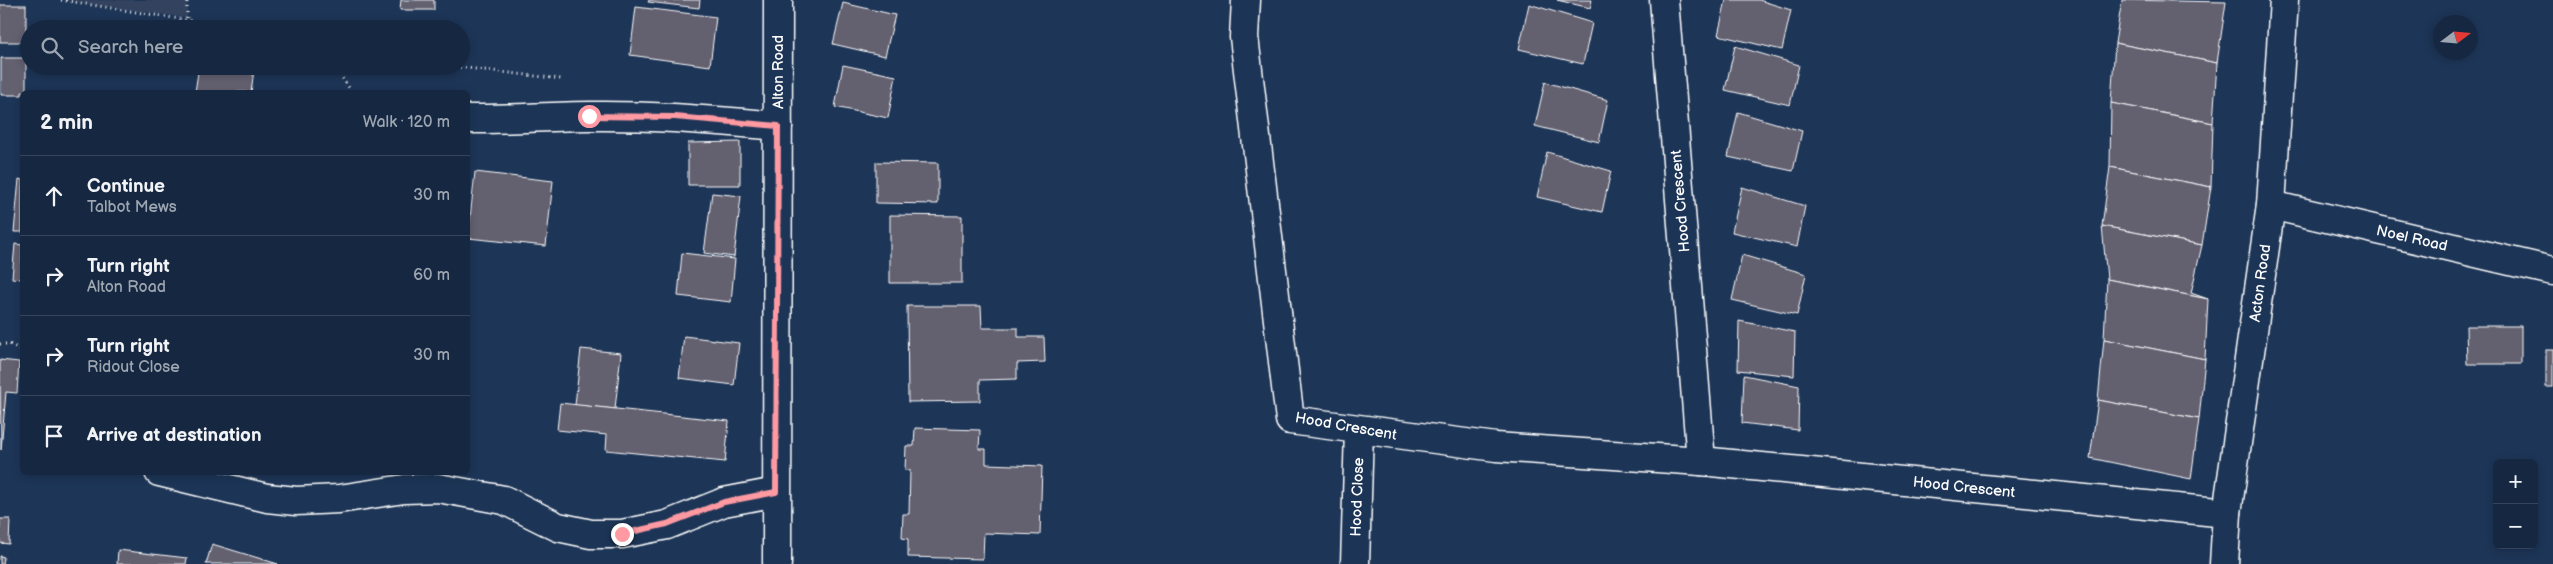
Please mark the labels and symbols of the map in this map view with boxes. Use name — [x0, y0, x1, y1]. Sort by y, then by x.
north arrow — [2433, 15, 2478, 60]
street label: Alton Road — [769, 35, 788, 109]
route start — [578, 105, 601, 128]
street label: Hood Crescent — [1667, 149, 1694, 253]
street label: Noel Road — [2374, 221, 2449, 256]
street label: Acton Road — [2246, 243, 2275, 323]
street label: Hood Crescent — [1294, 408, 1399, 445]
street label: Hood Close — [1347, 457, 1368, 537]
street label: Hood Crescent — [1912, 473, 2016, 502]
route end — [611, 523, 634, 546]

